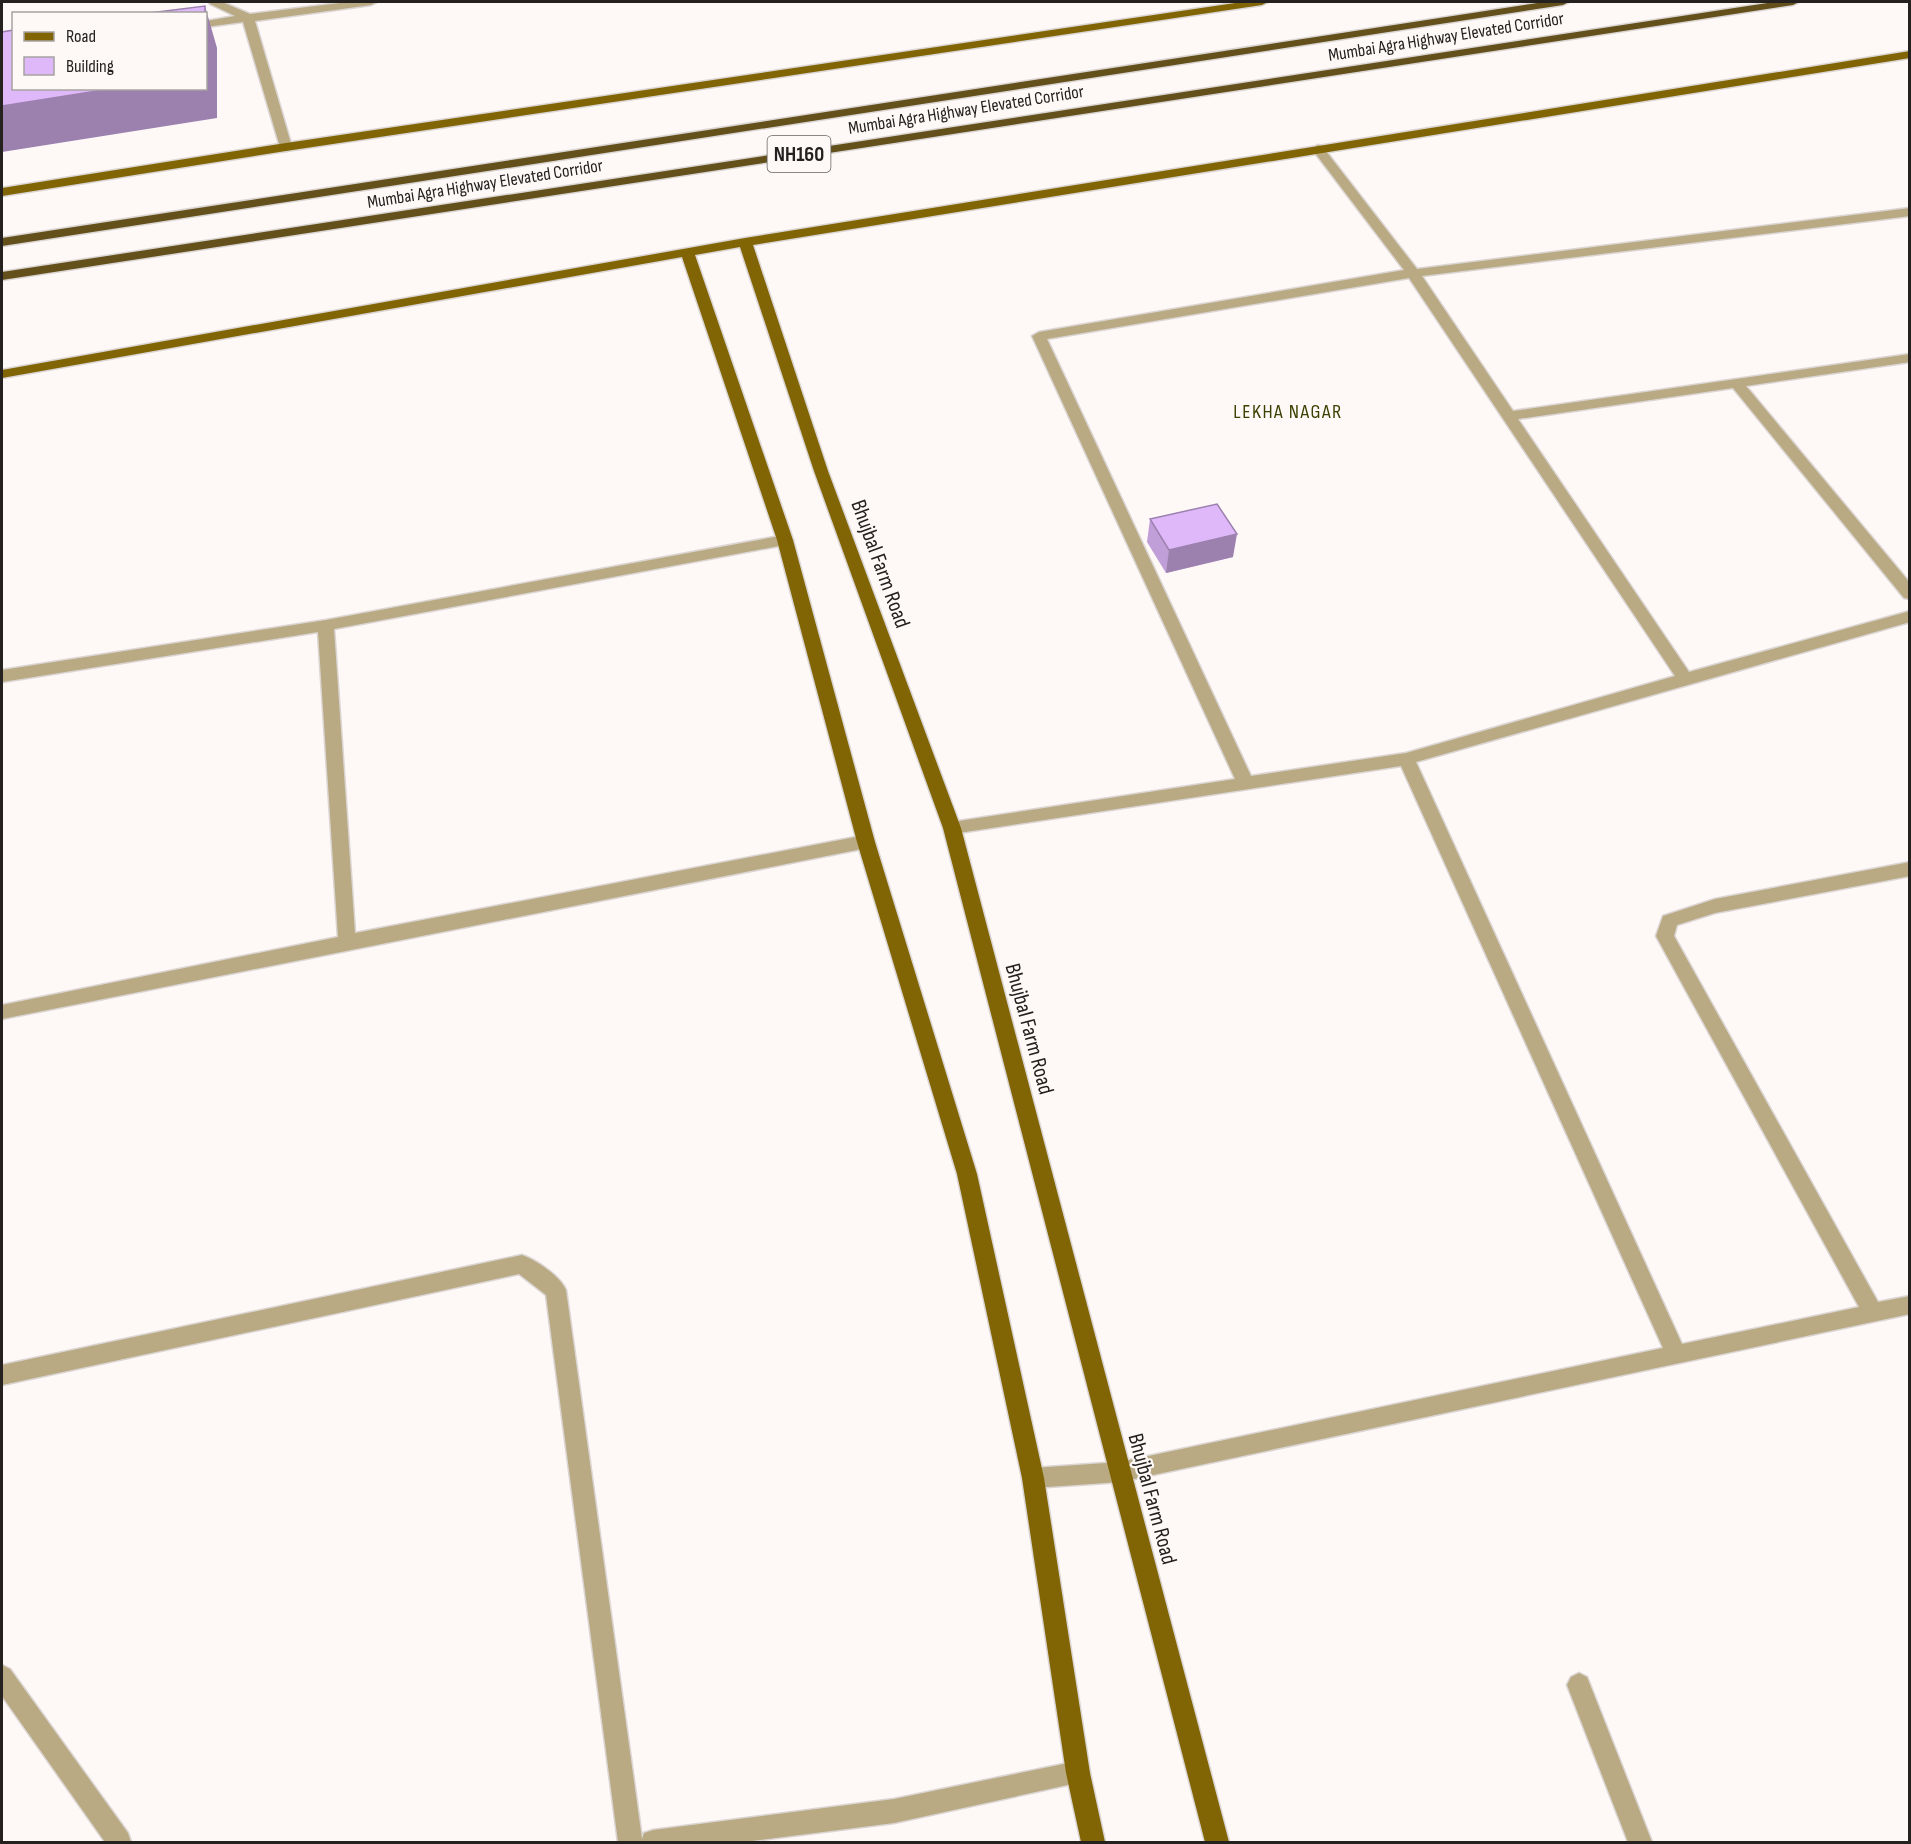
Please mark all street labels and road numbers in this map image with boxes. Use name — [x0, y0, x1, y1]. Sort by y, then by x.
street label: Mumbai Agra Highway Elevated Corridor — [1327, 8, 1565, 66]
street label: Mumbai Agra Highway Elevated Corridor — [847, 81, 1085, 139]
road number: NH160 — [768, 136, 830, 172]
street label: Mumbai Agra Highway Elevated Corridor — [366, 155, 604, 213]
street label: Bhujbal Farm Road — [844, 496, 916, 632]
street label: Bhujbal Farm Road — [999, 961, 1059, 1097]
street label: Bhujbal Farm Road — [1122, 1431, 1182, 1567]

